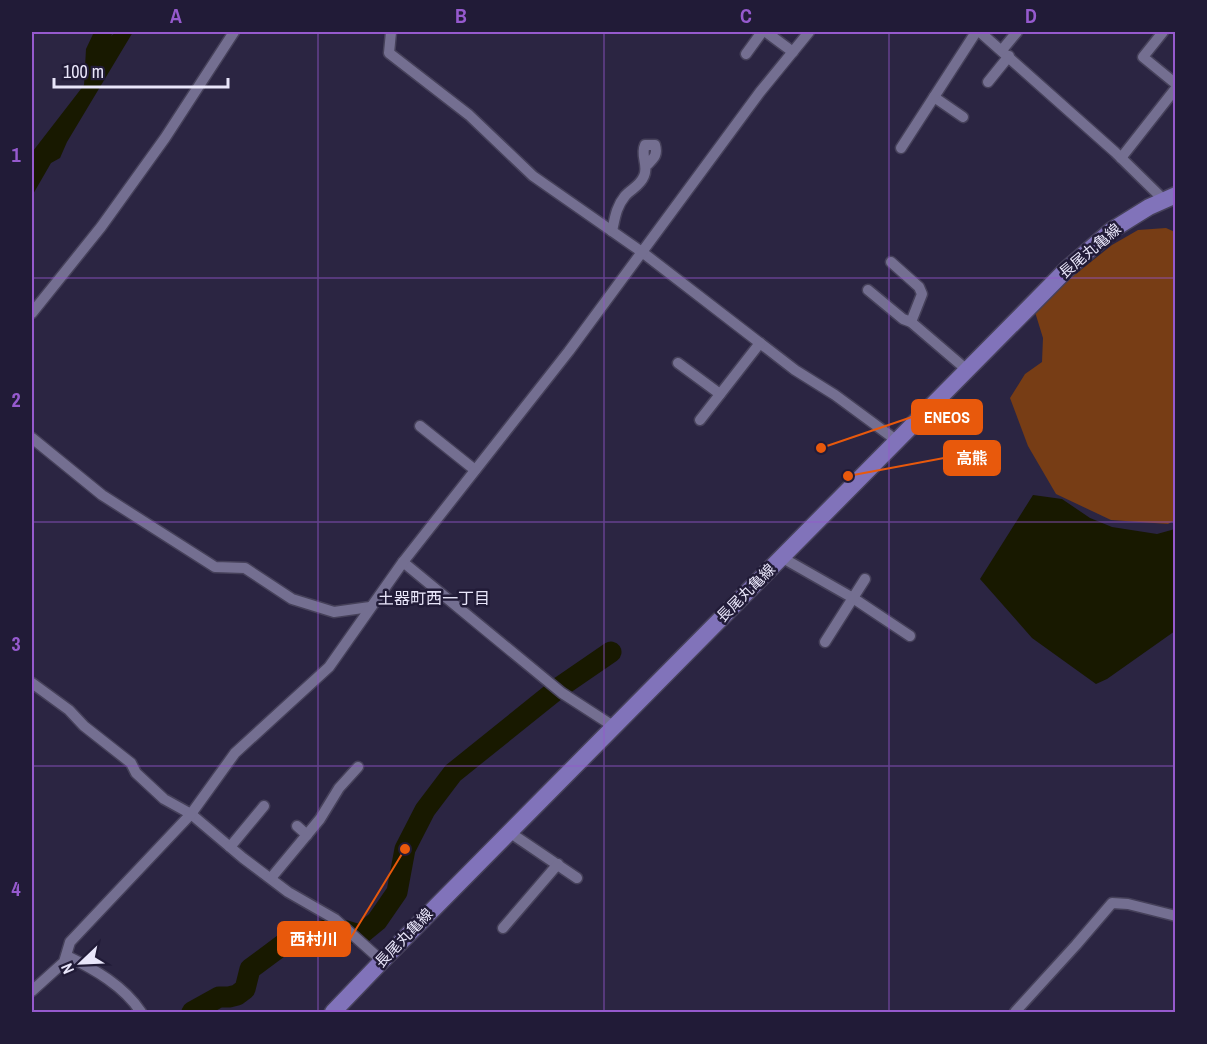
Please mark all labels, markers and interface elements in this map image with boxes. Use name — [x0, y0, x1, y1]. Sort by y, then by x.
text: A — [170, 2, 182, 29]
text: B — [455, 2, 467, 29]
text: C — [740, 2, 752, 29]
text: D — [1025, 2, 1037, 29]
scale bar — [54, 51, 228, 89]
text: 100 m — [63, 59, 104, 84]
text: 1 — [11, 141, 21, 168]
street label: 長尾丸亀線 — [1054, 218, 1125, 283]
text: 2 — [11, 386, 21, 413]
callout: ENEOS — [912, 400, 982, 434]
text: ENEOS — [924, 406, 970, 428]
callout: 高熊 — [944, 441, 1000, 475]
text: 高熊 — [956, 447, 988, 469]
street label: 長尾丸亀線 — [712, 559, 780, 627]
district label: 土器町西一丁目 — [378, 587, 490, 609]
text: 3 — [11, 630, 21, 657]
text: 4 — [11, 875, 21, 902]
street label: 長尾丸亀線 — [370, 903, 437, 972]
callout: 西村川 — [278, 922, 350, 956]
text: 西村川 — [290, 928, 338, 950]
north arrow — [51, 933, 111, 993]
text: N — [55, 960, 79, 978]

